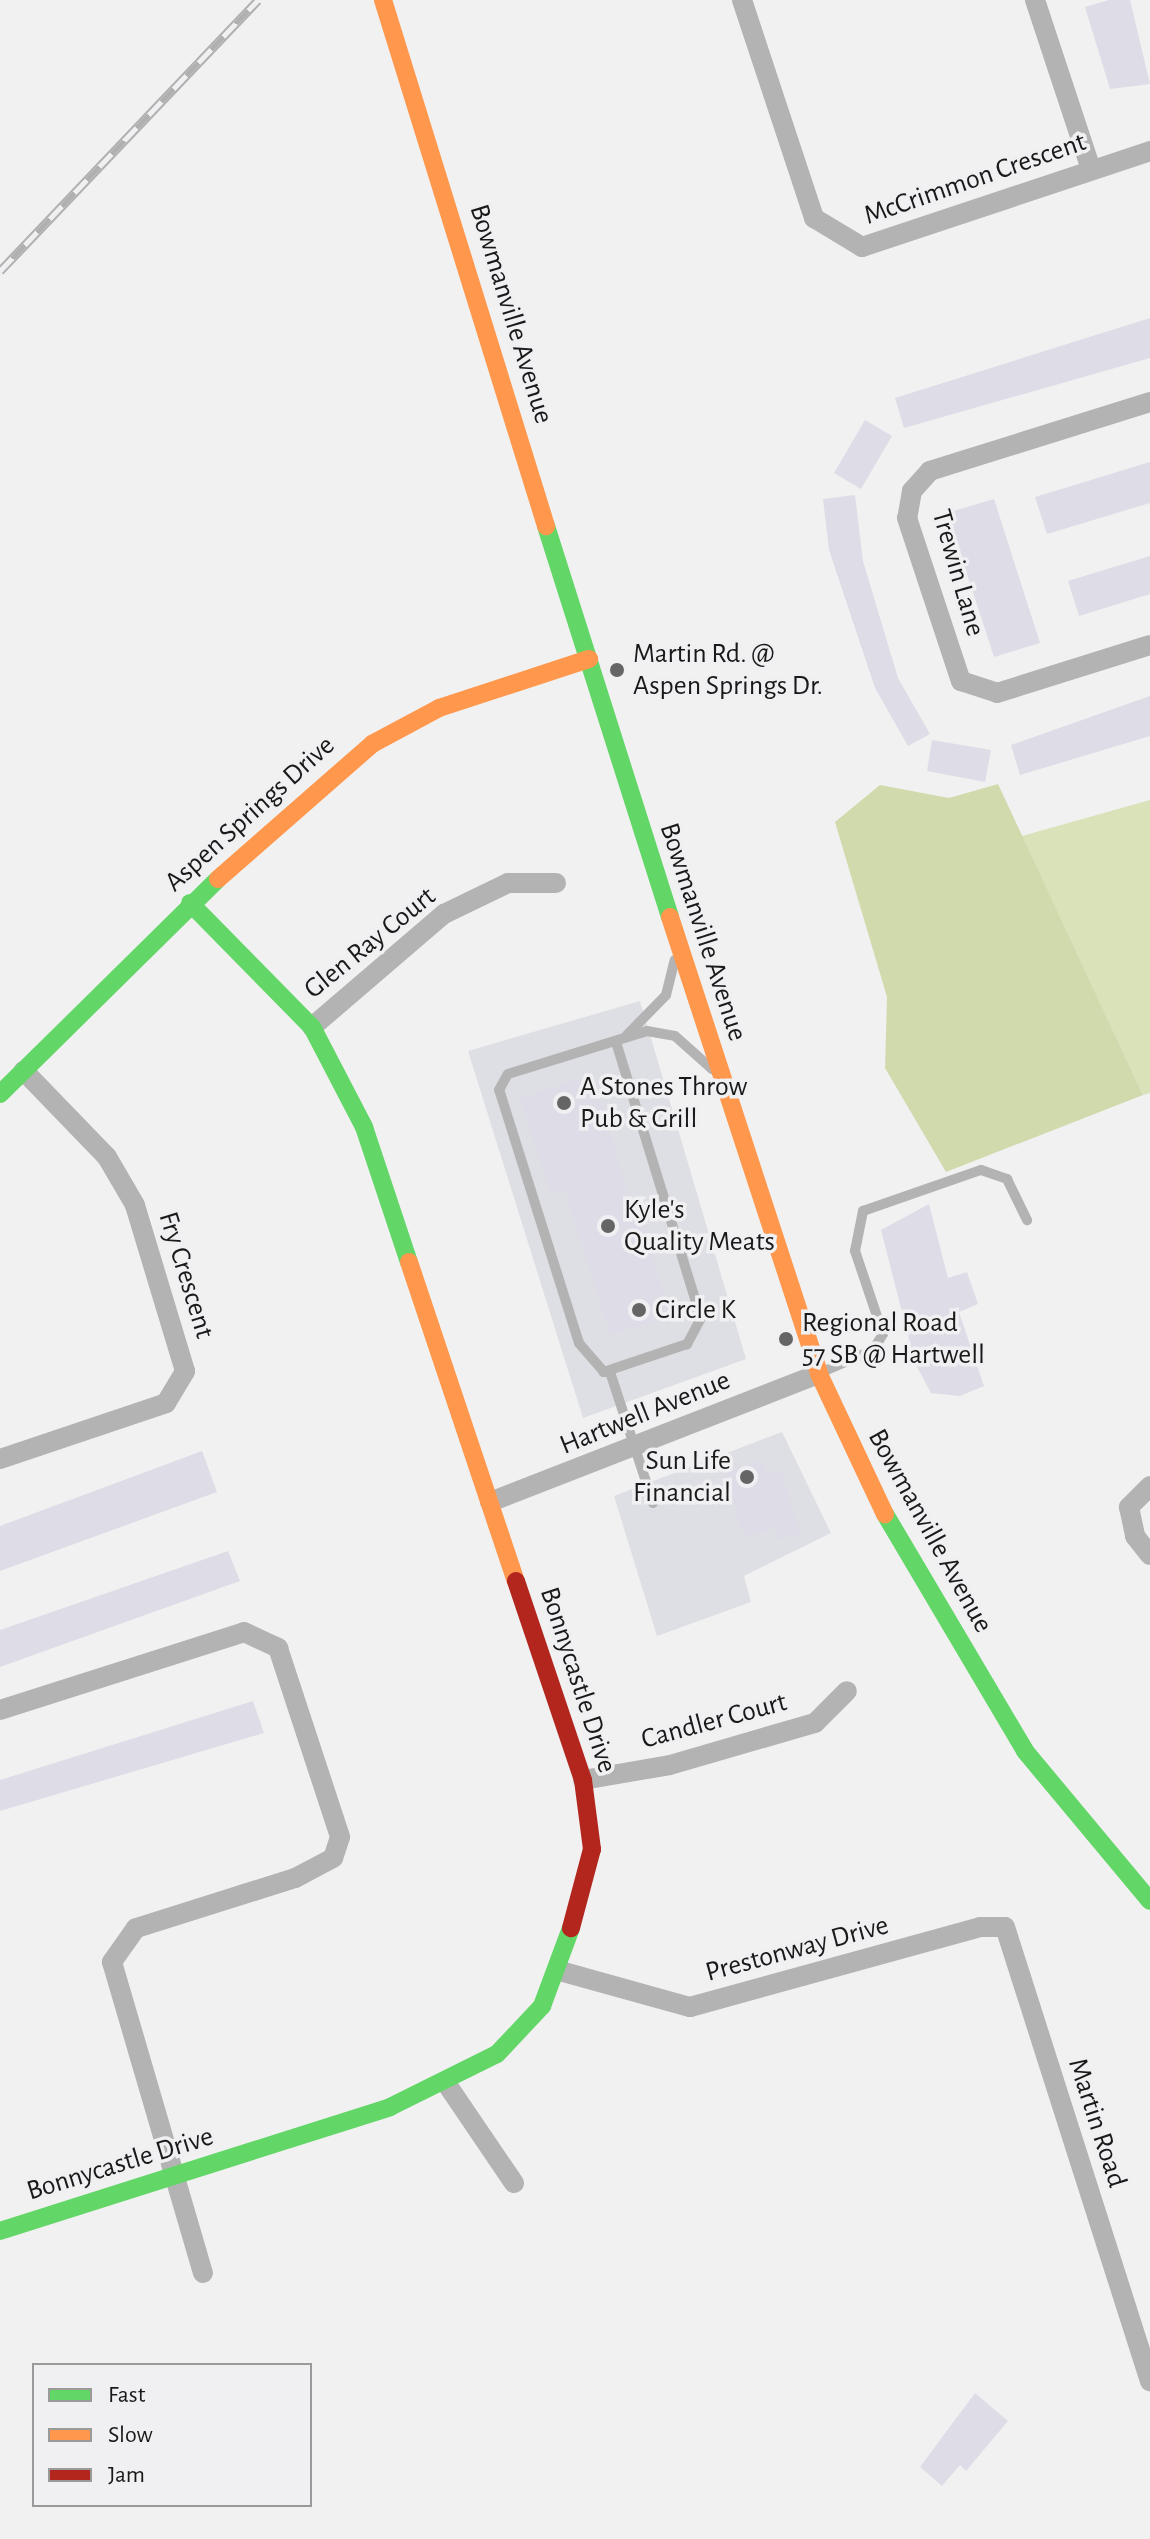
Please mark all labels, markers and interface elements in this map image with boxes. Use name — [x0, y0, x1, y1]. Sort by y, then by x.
street label: McCrimmon Crescent — [860, 125, 1090, 233]
street label: Bowmanville Avenue — [462, 200, 560, 428]
street label: Trewin Lane — [924, 506, 992, 640]
place label: Martin Rd. @ Aspen Springs Dr. — [633, 637, 823, 703]
marker: Martin Rd. @ Aspen Springs Dr. — [608, 661, 626, 679]
street label: Aspen Springs Drive — [158, 729, 342, 899]
street label: Bowmanville Avenue — [652, 819, 754, 1045]
street label: Glen Ray Court — [298, 880, 442, 1006]
place label: A Stones Throw Pub & Grill — [580, 1070, 747, 1136]
marker: A Stones Throw Pub & Grill — [555, 1094, 573, 1112]
place label: Kyle's Quality Meats — [624, 1193, 775, 1259]
street label: Fry Crescent — [151, 1208, 221, 1342]
marker: Kyle's Quality Meats — [599, 1217, 617, 1235]
place label: Circle K — [655, 1293, 736, 1327]
marker: Circle K — [630, 1301, 648, 1319]
place label: Regional Road 57 SB @ Hartwell — [802, 1306, 985, 1372]
marker: Regional Road 57 SB @ Hartwell — [777, 1330, 795, 1348]
street label: Hartwell Avenue — [555, 1364, 735, 1462]
street label: Bowmanville Avenue — [860, 1423, 1000, 1639]
place label: Sun Life Financial — [633, 1444, 731, 1510]
marker: Sun Life Financial — [738, 1468, 756, 1486]
street label: Bonnycastle Drive — [532, 1583, 624, 1777]
street label: Candler Court — [638, 1685, 790, 1757]
street label: Prestonway Drive — [702, 1908, 892, 1990]
street label: Martin Road — [1060, 2054, 1134, 2192]
street label: Bonnycastle Drive — [23, 2120, 217, 2208]
legend — [32, 2363, 312, 2507]
text: Fast — [108, 2383, 145, 2407]
text: Slow — [108, 2423, 153, 2447]
text: Jam — [108, 2463, 145, 2487]

